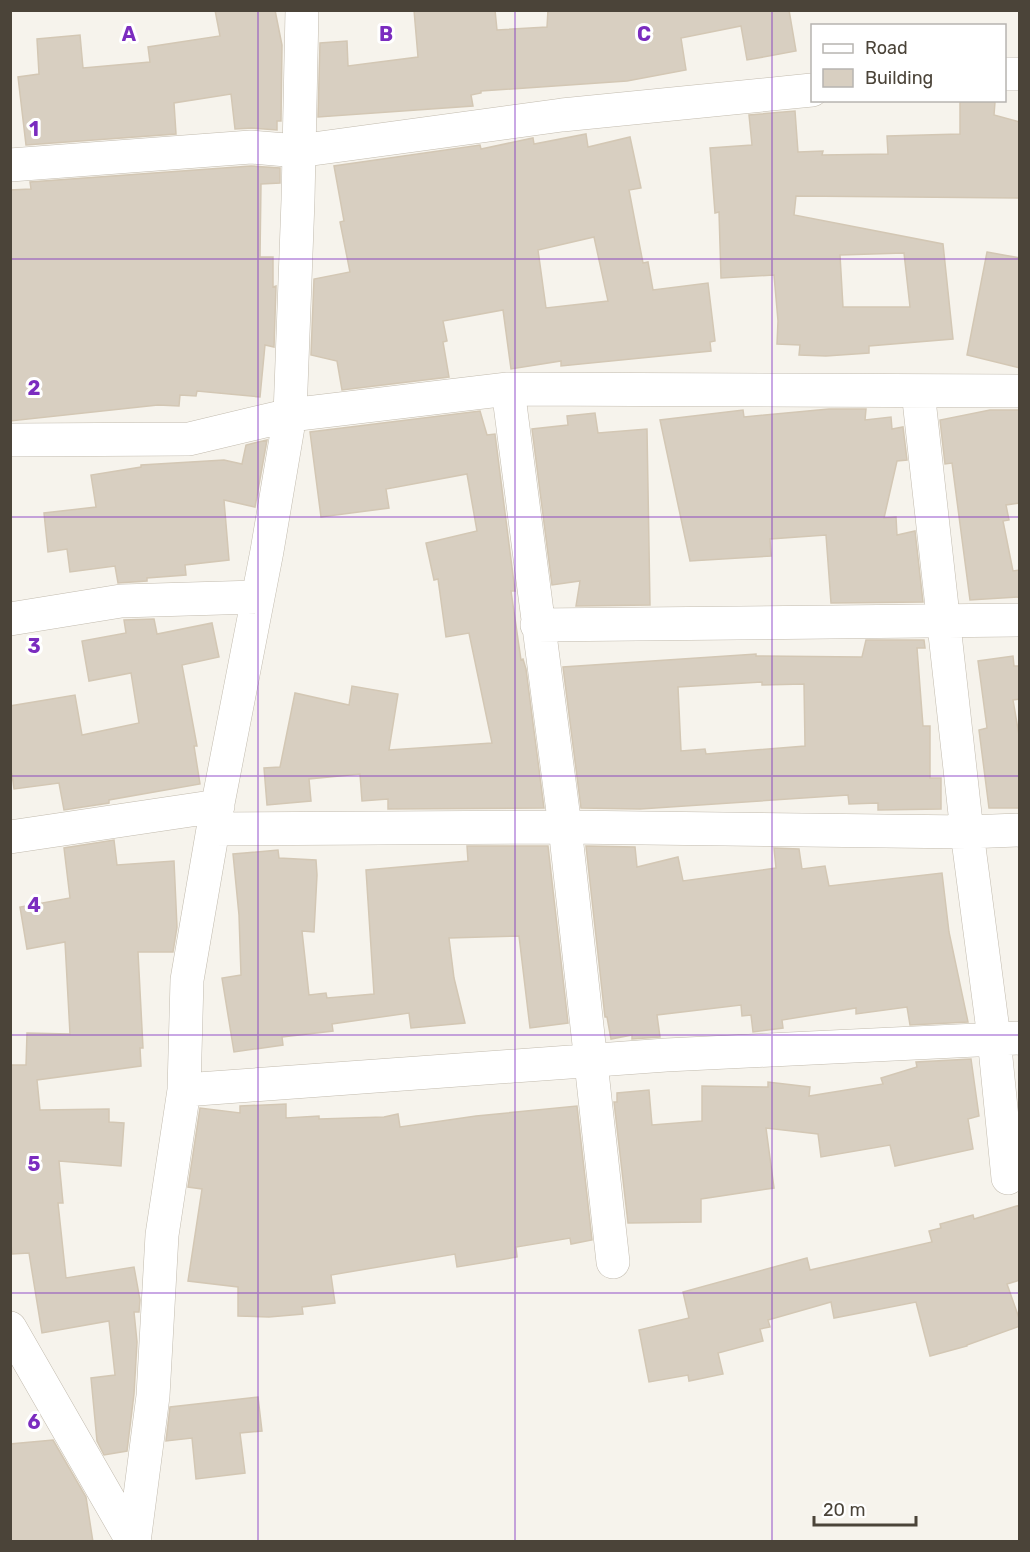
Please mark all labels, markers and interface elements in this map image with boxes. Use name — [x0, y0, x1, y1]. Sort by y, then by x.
text: A — [122, 22, 137, 46]
text: B — [379, 22, 393, 46]
text: C — [637, 22, 651, 46]
legend — [811, 24, 1006, 102]
text: Road — [865, 37, 908, 59]
text: Building — [865, 67, 933, 89]
text: 1 — [29, 117, 39, 141]
text: 2 — [28, 376, 41, 400]
text: 3 — [27, 634, 41, 658]
text: 4 — [27, 893, 41, 917]
text: 5 — [28, 1152, 41, 1176]
text: 6 — [27, 1410, 41, 1434]
scale bar — [814, 1489, 916, 1527]
text: 20 m — [823, 1499, 865, 1521]

